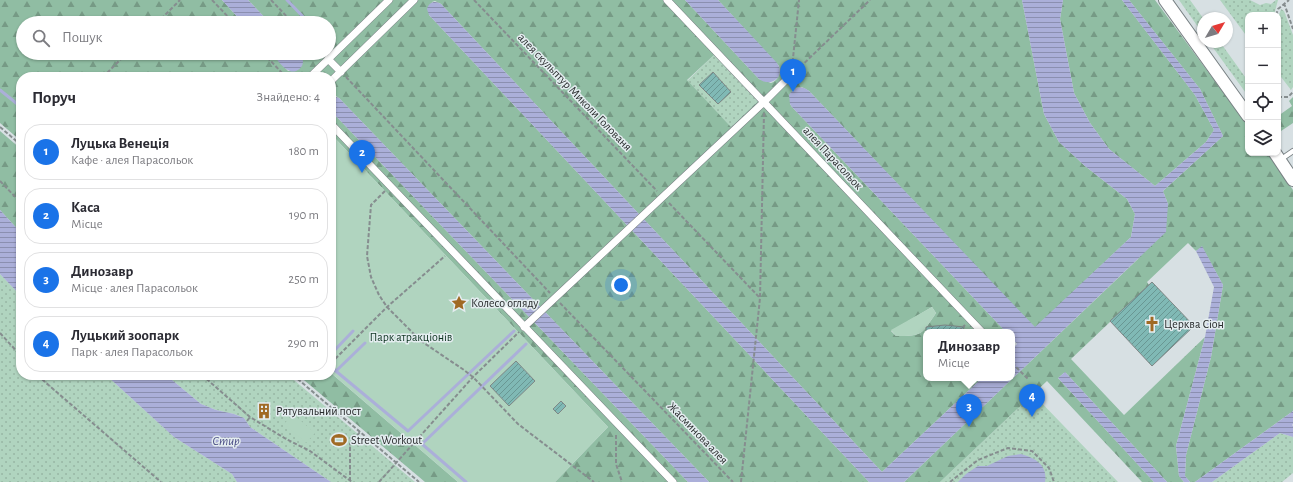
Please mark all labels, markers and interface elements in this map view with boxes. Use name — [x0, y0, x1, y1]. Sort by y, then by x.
north arrow — [1197, 12, 1233, 48]
map controls — [1245, 12, 1281, 156]
button: + — [1245, 12, 1281, 48]
search box — [16, 16, 336, 60]
icon: search — [30, 27, 52, 49]
text: Пошук — [62, 30, 102, 45]
street label: алея скульптур Миколи Голованя — [515, 31, 634, 154]
button: − — [1245, 48, 1281, 84]
pin: 1 — [780, 59, 806, 92]
button: locate — [1245, 84, 1281, 120]
text: Поруч — [32, 89, 76, 106]
text: Знайдено: 4 — [257, 91, 320, 104]
button: layers — [1245, 120, 1281, 156]
street label: алея Парасольок — [801, 124, 865, 192]
text: Луцька Венеція — [71, 136, 169, 151]
pin: 2 — [349, 140, 375, 173]
text: 1 — [44, 145, 48, 158]
text: 180 m — [289, 145, 319, 158]
text: Кафе · алея Парасольок — [71, 154, 193, 167]
text: Каса — [71, 200, 100, 215]
text: 2 — [43, 209, 49, 222]
text: 190 m — [289, 209, 319, 222]
text: Місце — [71, 218, 103, 231]
text: Динозавр — [71, 264, 133, 279]
text: 3 — [43, 273, 49, 286]
text: 250 m — [288, 273, 319, 286]
your location — [611, 275, 631, 295]
text: Місце · алея Парасольок — [71, 282, 198, 295]
place icon: Колесо огляду — [450, 294, 468, 312]
place label: Колесо огляду — [471, 297, 538, 310]
church icon: Церква Сіон — [1143, 315, 1161, 333]
place label: Церква Сіон — [1164, 318, 1224, 330]
text: Луцький зоопарк — [71, 328, 179, 343]
popup — [923, 329, 1015, 381]
park label: Парк атракціонів — [370, 331, 453, 343]
text: 4 — [43, 337, 49, 350]
text: 290 m — [288, 337, 319, 350]
text: Динозавр — [938, 339, 1000, 354]
text: Парк · алея Парасольок — [71, 346, 193, 359]
text: Місце — [938, 357, 970, 370]
pin: 4 — [1019, 384, 1045, 417]
pin: 3 — [956, 394, 982, 427]
street label: Жасминова алея — [666, 400, 730, 466]
building icon: Рятувальний пост — [255, 402, 273, 420]
place label: Рятувальний пост — [276, 405, 361, 418]
sports icon: Street Workout — [330, 431, 348, 449]
place label: Street Workout — [351, 434, 422, 446]
water label: Стир — [212, 435, 240, 448]

